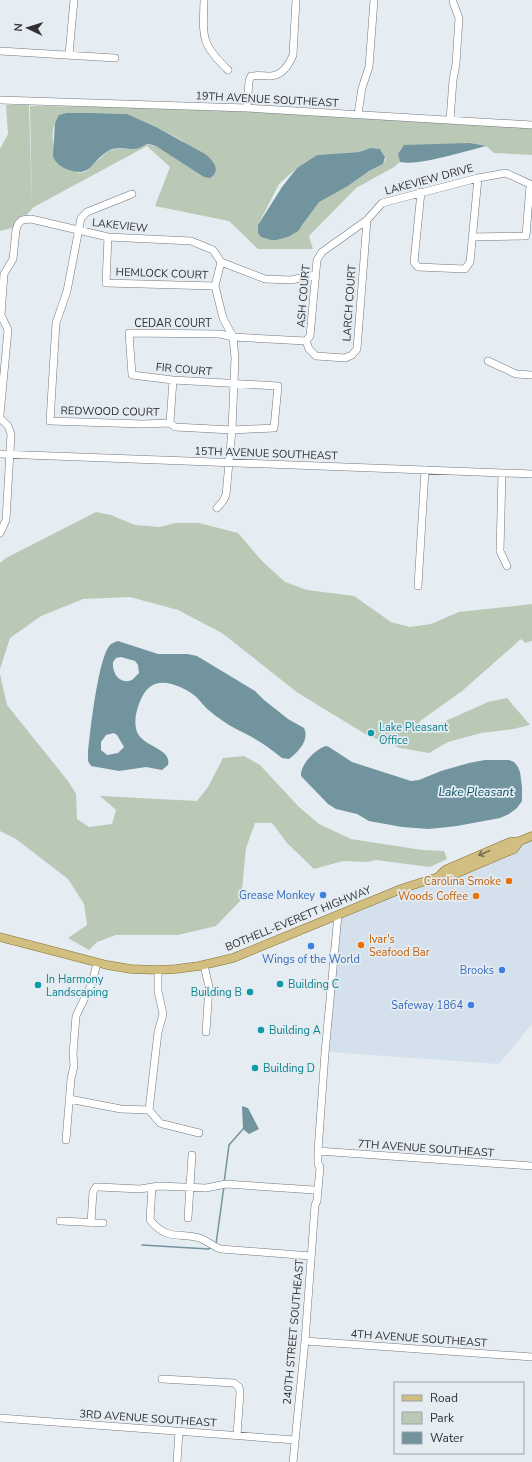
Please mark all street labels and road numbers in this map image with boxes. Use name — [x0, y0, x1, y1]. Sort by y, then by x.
street label: 19TH AVENUE SOUTHEAST — [195, 88, 339, 111]
street label: LAKEVIEW DRIVE — [383, 160, 475, 199]
street label: LAKEVIEW — [91, 215, 148, 236]
street label: ASH COURT — [293, 263, 314, 328]
street label: HEMLOCK COURT — [115, 264, 209, 283]
street label: LARCH COURT — [339, 264, 360, 342]
street label: CEDAR COURT — [134, 316, 212, 331]
street label: FIR COURT — [155, 360, 213, 379]
street label: REDWOOD COURT — [60, 403, 160, 420]
street label: 15TH AVENUE SOUTHEAST — [194, 444, 338, 464]
street label: BOTHELL-EVERETT HIGHWAY — [223, 882, 374, 955]
street label: 7TH AVENUE SOUTHEAST — [357, 1136, 495, 1161]
street label: 240TH STREET SOUTHEAST — [280, 1258, 307, 1405]
street label: 4TH AVENUE SOUTHEAST — [350, 1326, 488, 1351]
street label: 3RD AVENUE SOUTHEAST — [79, 1406, 217, 1431]

